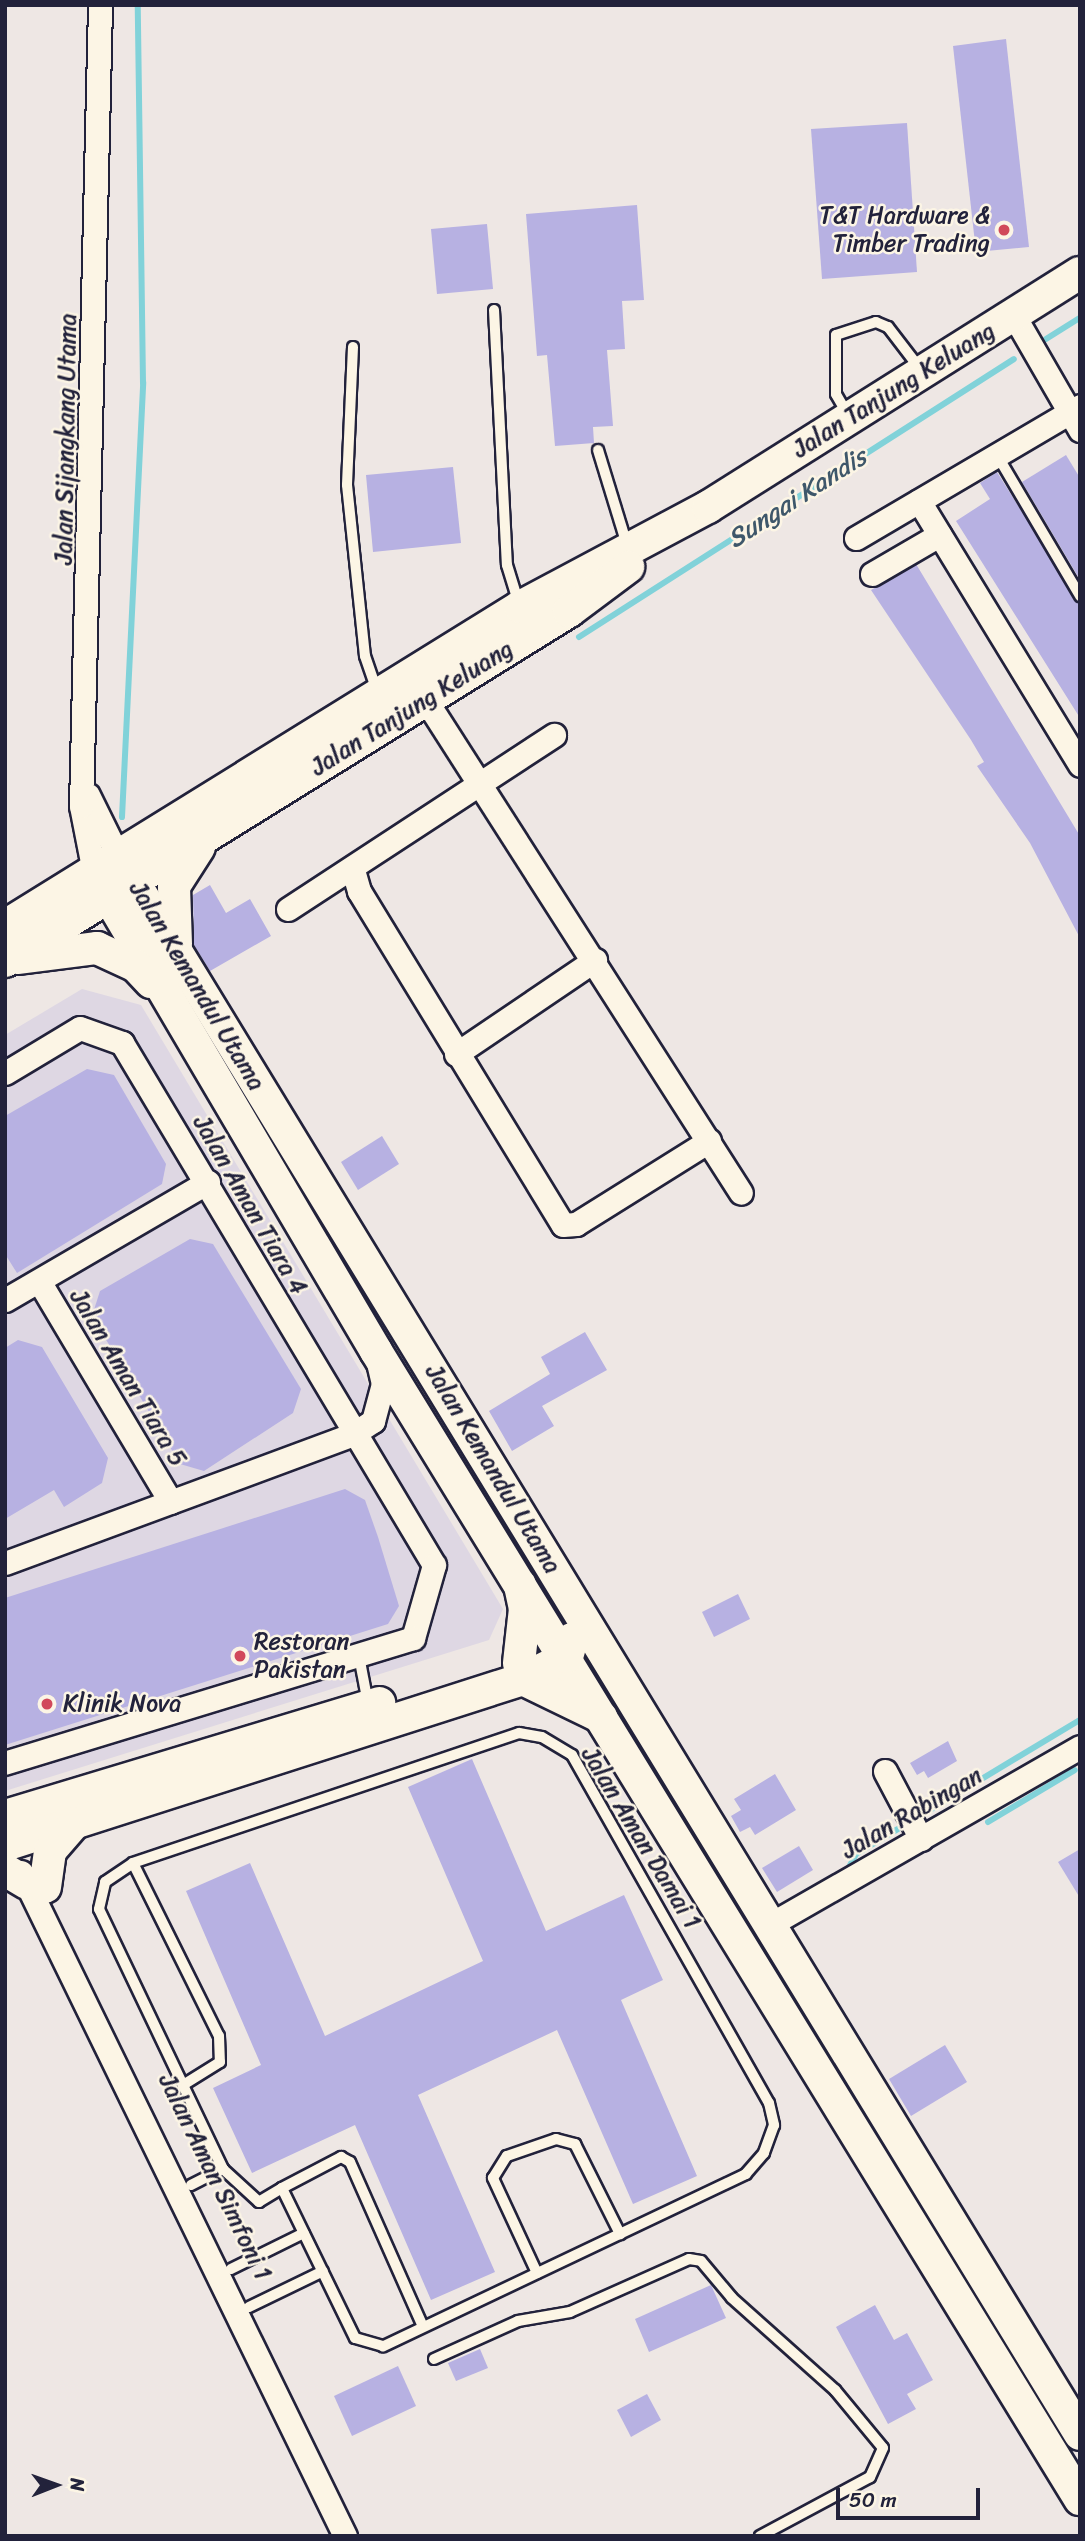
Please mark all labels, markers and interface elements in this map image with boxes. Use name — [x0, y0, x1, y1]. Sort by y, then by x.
place label: T&T Hardware & Timber Trading — [819, 202, 990, 258]
marker: T&T Hardware & Timber Trading — [996, 222, 1012, 238]
street label: Jalan Sijangkang Utama — [49, 312, 83, 566]
street label: Jalan Tanjung Keluang — [787, 316, 1001, 464]
water label: Sungai Kandis — [722, 442, 872, 554]
street label: Jalan Tanjung Keluang — [305, 634, 519, 782]
street label: Jalan Kemandul Utama — [123, 876, 271, 1096]
street label: Jalan Aman Tiara 4 — [187, 1110, 313, 1300]
street label: Jalan Aman Tiara 5 — [64, 1284, 192, 1472]
street label: Jalan Kemandul Utama — [419, 1359, 567, 1579]
place label: Restoran Pakistan — [254, 1628, 349, 1684]
marker: Restoran Pakistan — [232, 1648, 248, 1664]
place label: Klinik Nova — [63, 1690, 182, 1718]
marker: Klinik Nova — [37, 1694, 57, 1714]
street label: Jalan Aman Damai 1 — [575, 1742, 707, 1934]
street label: Jalan Rabingan — [836, 1761, 988, 1865]
street label: Jalan Aman Simfoni 1 — [153, 2069, 277, 2285]
north arrow — [21, 2450, 91, 2520]
scale bar — [840, 2474, 984, 2518]
text: N — [61, 2478, 94, 2491]
text: 50 m — [849, 2481, 897, 2519]

